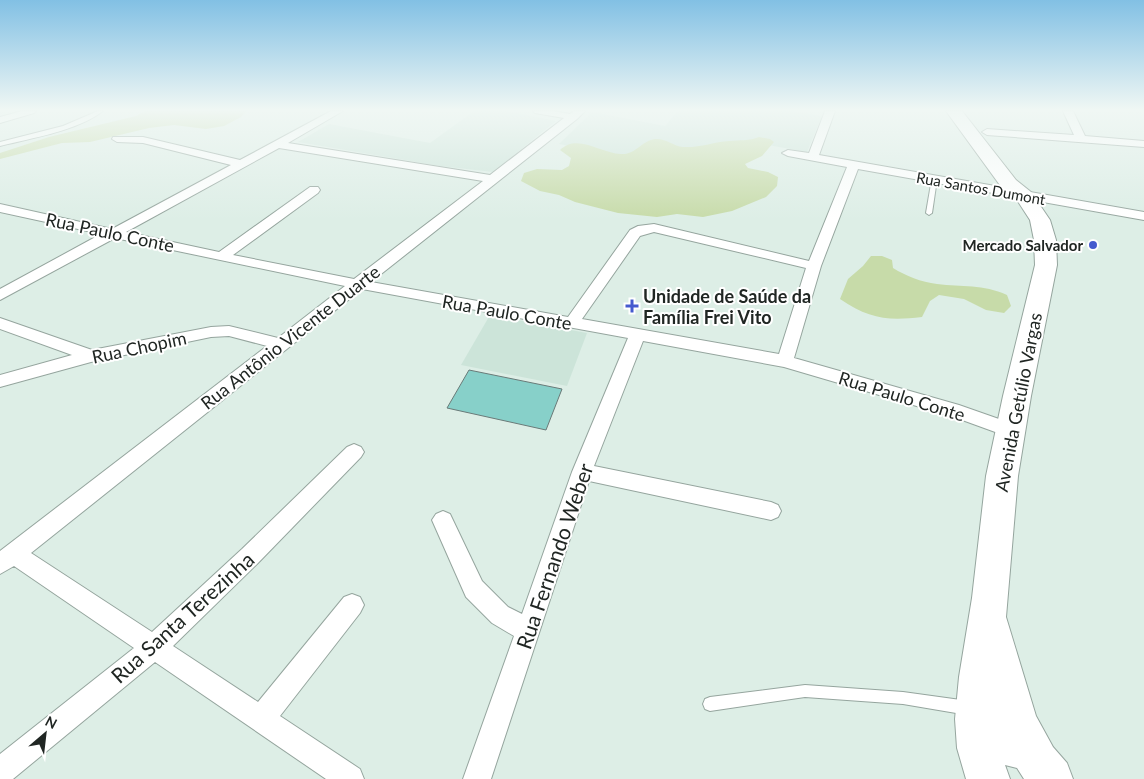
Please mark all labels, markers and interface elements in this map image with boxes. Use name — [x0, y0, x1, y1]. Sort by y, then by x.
street label: Rua Santos Dumont — [915, 168, 1048, 208]
street label: Rua Paulo Conte — [44, 208, 176, 256]
place label: Mercado Salvador — [963, 236, 1083, 254]
marker: Mercado Salvador — [1087, 239, 1099, 251]
street label: Rua Antônio Vicente Duarte — [196, 260, 384, 414]
place label: Unidade de Saúde da Família Frei Vito — [643, 285, 811, 328]
street label: Rua Paulo Conte — [441, 290, 573, 334]
marker: Unidade de Saúde da Família Frei Vito — [625, 299, 639, 313]
street label: Avenida Getúlio Vargas — [990, 310, 1046, 493]
street label: Rua Chopim — [90, 326, 188, 368]
street label: Rua Paulo Conte — [836, 366, 968, 426]
street label: Rua Fernando Weber — [510, 460, 598, 652]
street label: Rua Santa Terezinha — [105, 546, 259, 688]
north arrow — [20, 709, 70, 759]
text: N — [43, 712, 60, 732]

